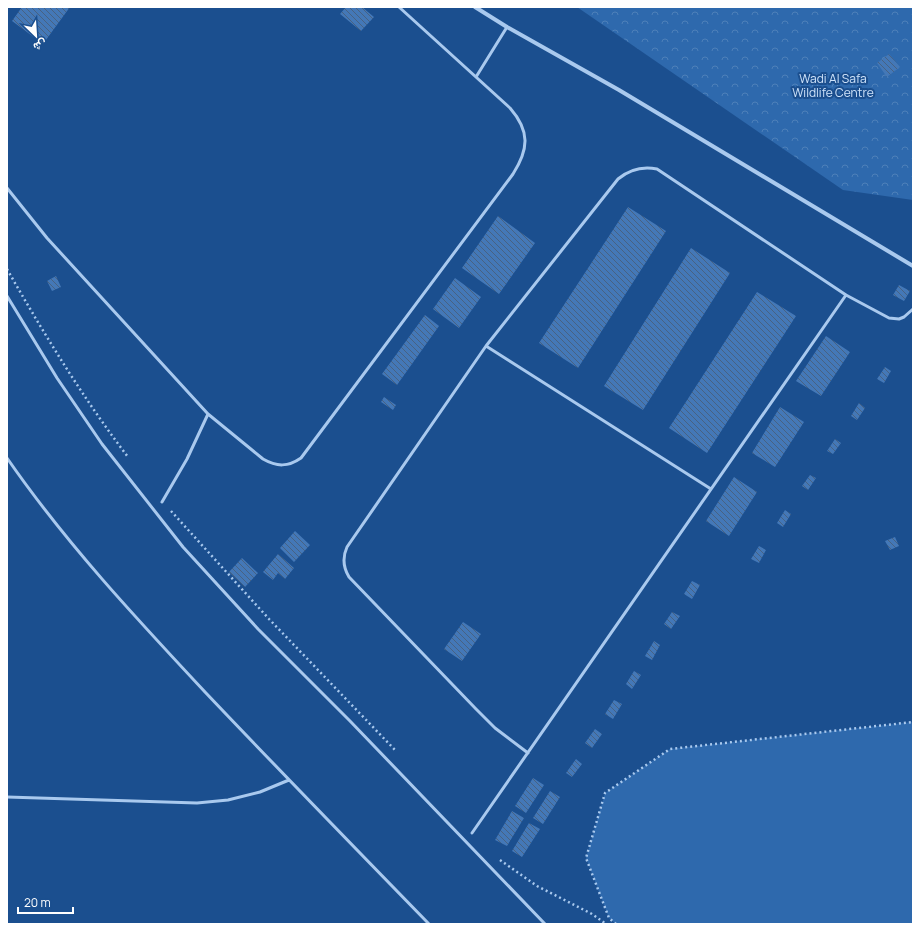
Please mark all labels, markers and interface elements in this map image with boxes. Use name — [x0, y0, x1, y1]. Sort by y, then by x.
north arrow — [16, 16, 56, 56]
text: ش — [31, 36, 50, 55]
park label: Wadi Al Safa Wildlife Centre — [792, 70, 874, 101]
scale bar — [18, 889, 73, 915]
text: 20 m — [24, 894, 51, 911]

